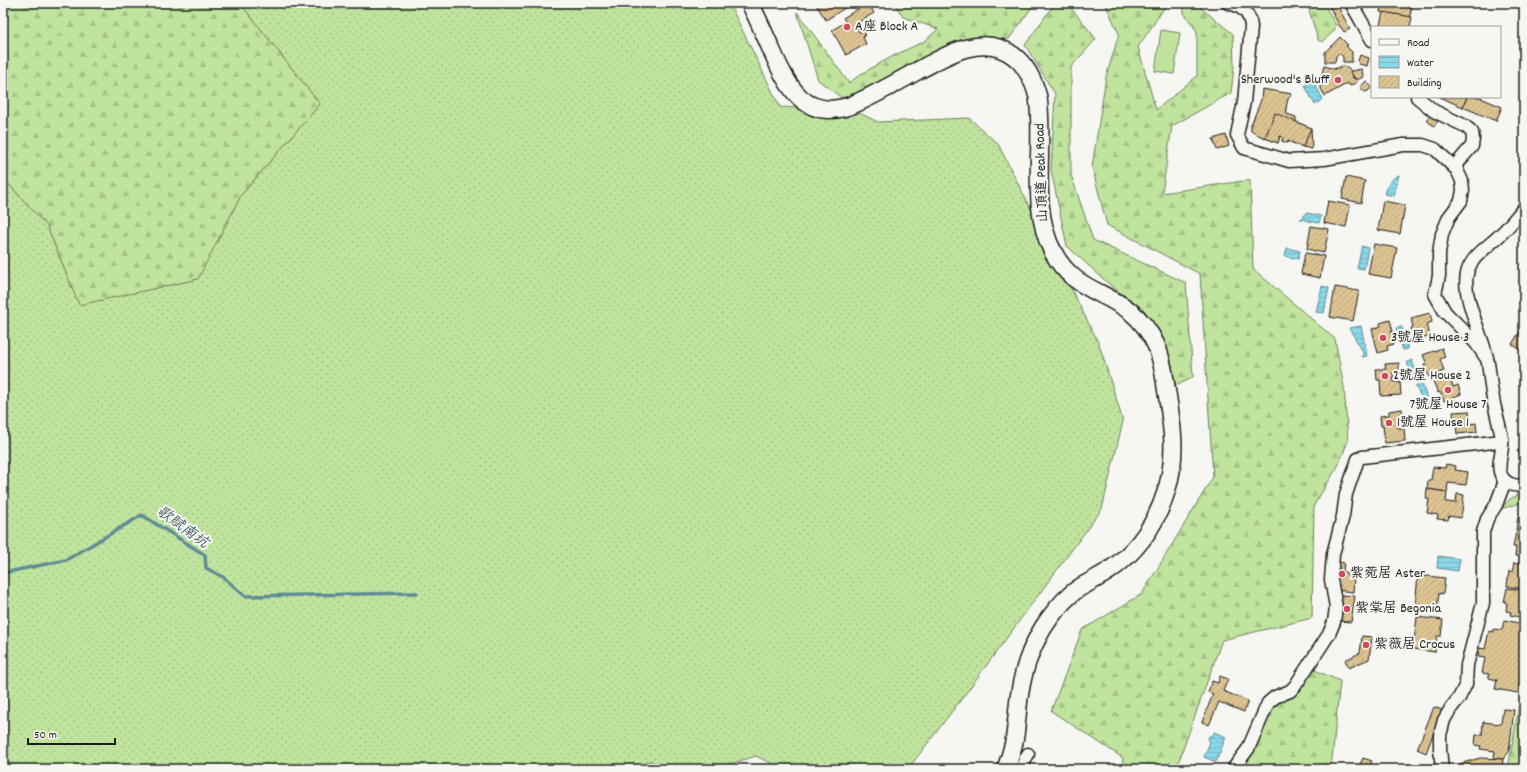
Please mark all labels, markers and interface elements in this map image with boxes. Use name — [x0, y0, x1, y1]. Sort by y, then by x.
place label: A座 Block A — [855, 17, 919, 37]
marker: A座 Block A — [842, 22, 852, 32]
legend — [1371, 26, 1501, 98]
text: Road — [1407, 35, 1429, 52]
text: Water — [1407, 55, 1434, 72]
place label: Sherwood's Bluff — [1241, 70, 1330, 90]
marker: Sherwood's Bluff — [1333, 75, 1343, 85]
text: Building — [1407, 75, 1442, 92]
street label: 山頂道 Peak Road — [1030, 123, 1054, 223]
place label: 3號屋 House 3 — [1391, 328, 1469, 348]
marker: 3號屋 House 3 — [1378, 333, 1388, 343]
place label: 2號屋 House 2 — [1393, 366, 1471, 386]
marker: 2號屋 House 2 — [1380, 371, 1390, 381]
marker: 7號屋 House 7 — [1443, 385, 1453, 395]
place label: 7號屋 House 7 — [1410, 395, 1486, 415]
place label: 1號屋 House 1 — [1397, 413, 1469, 433]
marker: 1號屋 House 1 — [1384, 418, 1394, 428]
water label: 歌賦南坑 — [151, 501, 214, 556]
place label: 紫菀居 Aster — [1350, 564, 1426, 584]
marker: 紫菀居 Aster — [1337, 569, 1347, 579]
place label: 紫棠居 Begonia — [1355, 599, 1441, 619]
marker: 紫棠居 Begonia — [1342, 604, 1352, 614]
place label: 紫薇居 Crocus — [1374, 635, 1455, 655]
marker: 紫薇居 Crocus — [1361, 640, 1371, 650]
scale bar — [28, 720, 115, 746]
text: 50 m — [34, 727, 57, 744]

